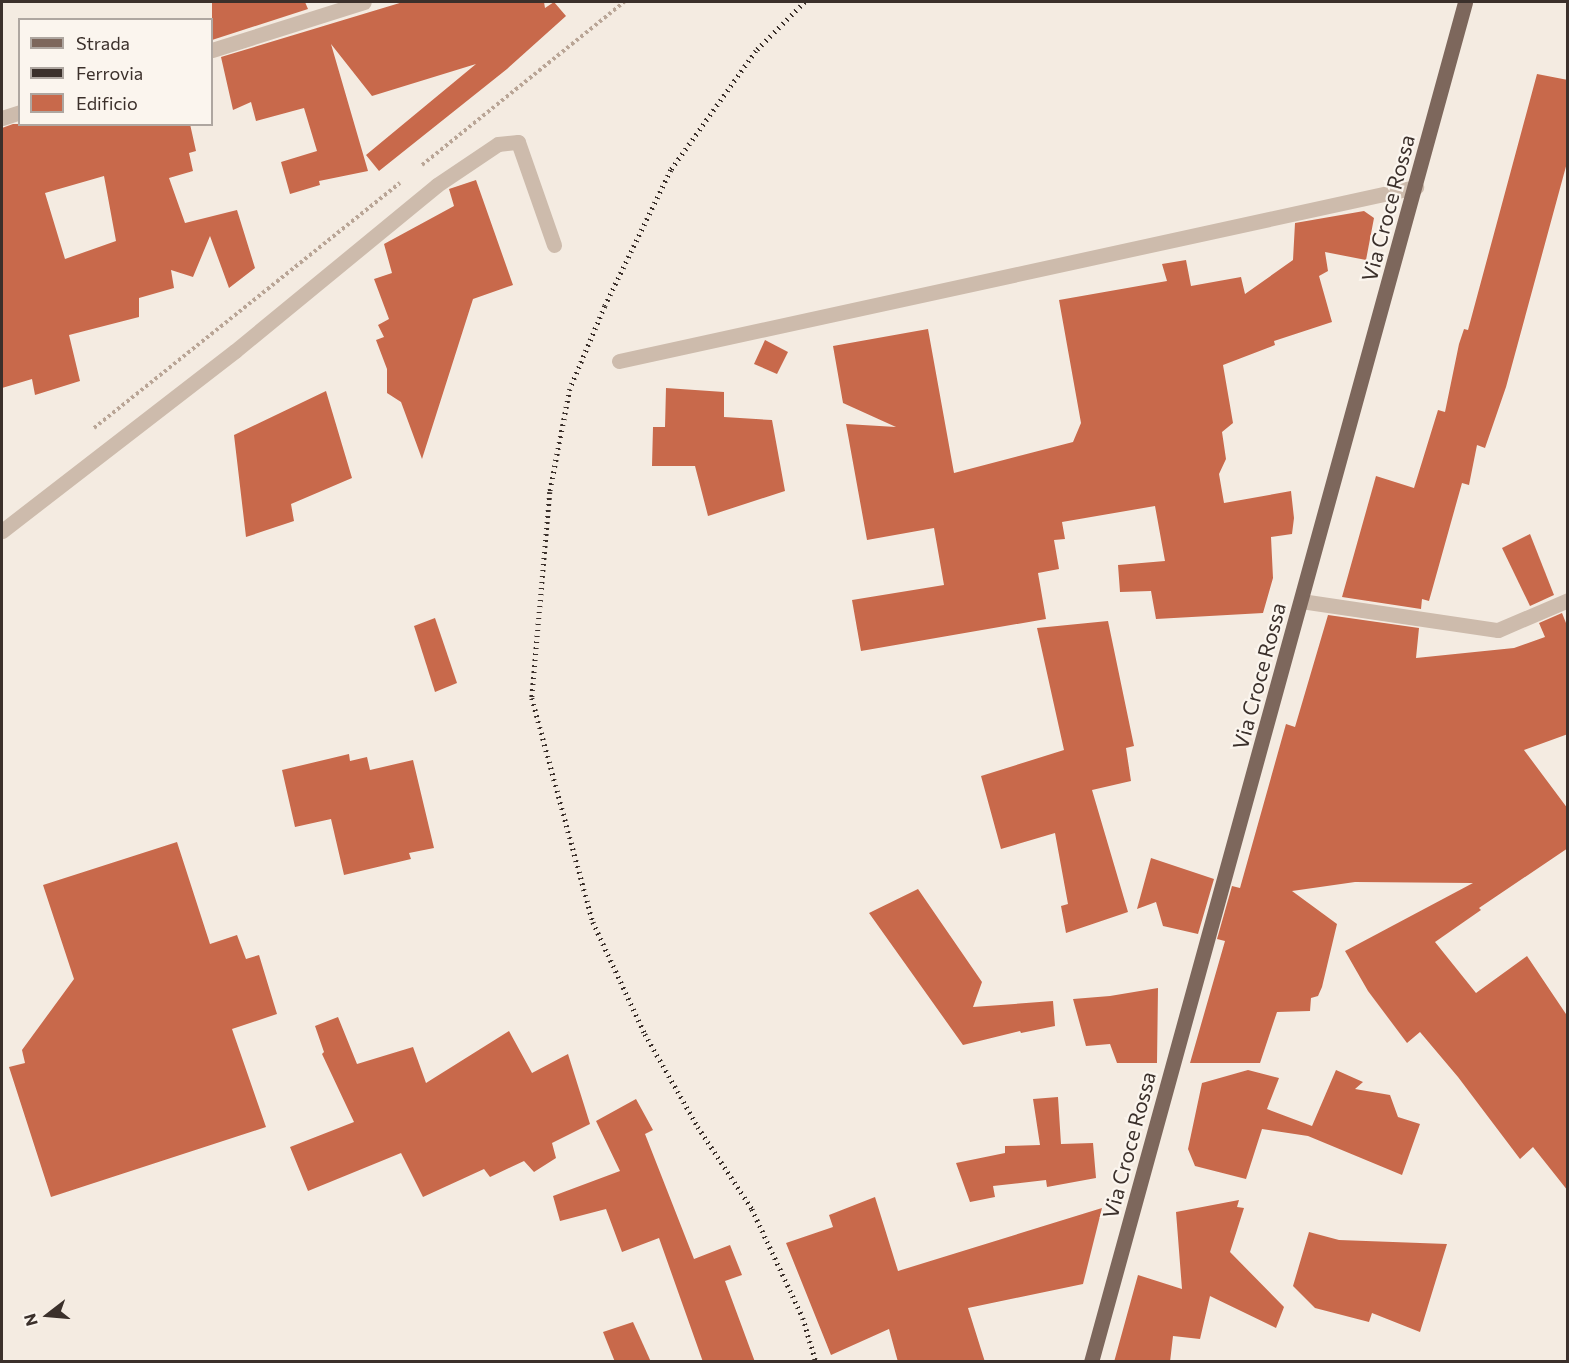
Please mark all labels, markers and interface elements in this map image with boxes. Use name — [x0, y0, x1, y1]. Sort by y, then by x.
legend — [18, 18, 213, 126]
text: Strada — [76, 32, 130, 54]
text: Ferrovia — [76, 62, 143, 84]
text: Edificio — [76, 92, 138, 114]
street label: Via Croce Rossa — [1356, 132, 1420, 284]
street label: Via Croce Rossa — [1227, 600, 1291, 752]
street label: Via Croce Rossa — [1097, 1069, 1161, 1221]
north arrow — [18, 1285, 78, 1345]
text: N — [19, 1312, 41, 1328]

